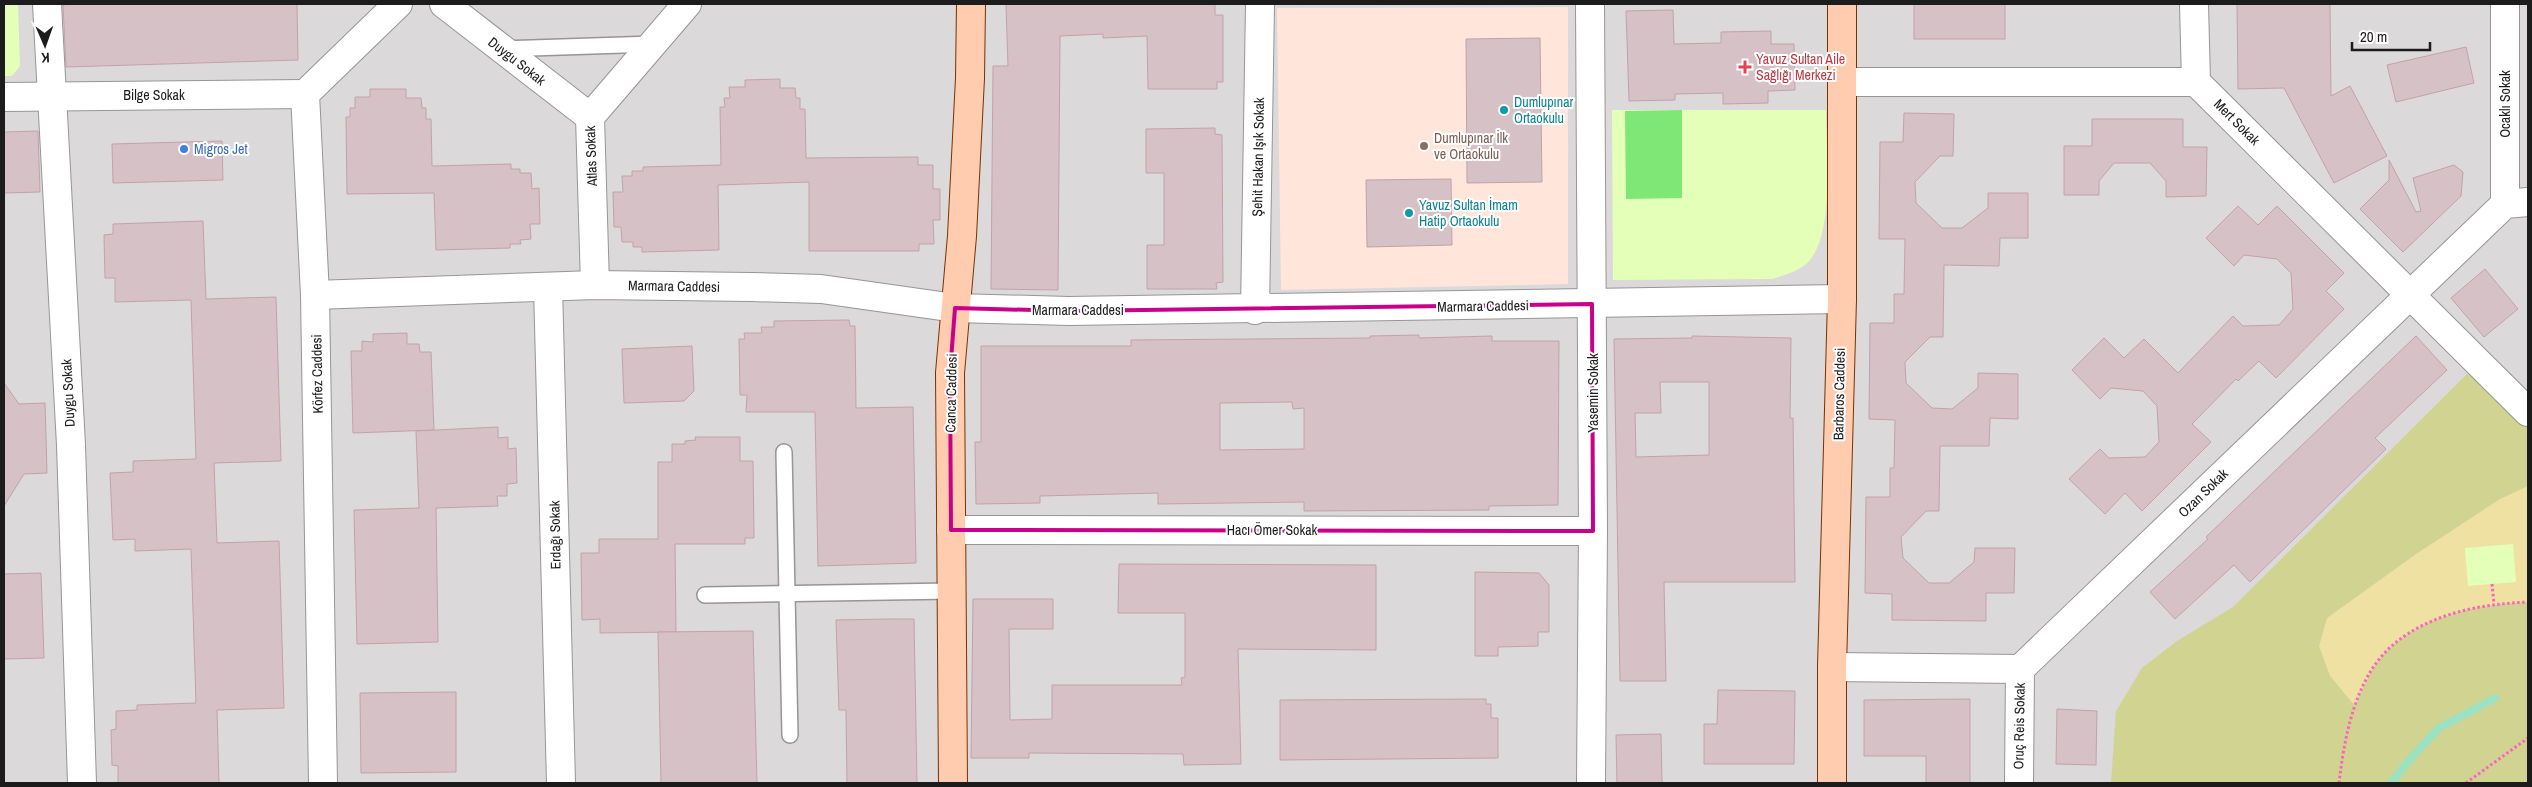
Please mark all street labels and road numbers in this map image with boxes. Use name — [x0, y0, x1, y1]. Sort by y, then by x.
street label: Duygu Sokak — [485, 33, 550, 89]
street label: Ocaklı Sokak — [2496, 70, 2514, 138]
street label: Bilge Sokak — [123, 86, 185, 104]
street label: Mert Sokak — [2210, 95, 2264, 149]
street label: Şehit Hakan Işık Sokak — [1248, 97, 1268, 217]
street label: Atlas Sokak — [581, 125, 601, 188]
street label: Marmara Caddesi — [628, 276, 720, 296]
street label: Marmara Caddesi — [1437, 296, 1529, 316]
street label: Marmara Caddesi — [1032, 301, 1124, 319]
street label: Körfez Caddesi — [307, 334, 327, 414]
street label: Barbaros Caddesi — [1829, 348, 1849, 440]
street label: Canca Caddesi — [941, 353, 961, 433]
street label: Yasemin Sokak — [1584, 353, 1602, 433]
street label: Duygu Sokak — [57, 358, 79, 428]
street label: Ozan Sokak — [2174, 465, 2232, 521]
street label: Erdağı Sokak — [545, 500, 565, 570]
street label: Hacı Ömer Sokak — [1227, 521, 1318, 539]
street label: Oruç Reis Sokak — [2009, 682, 2029, 770]

